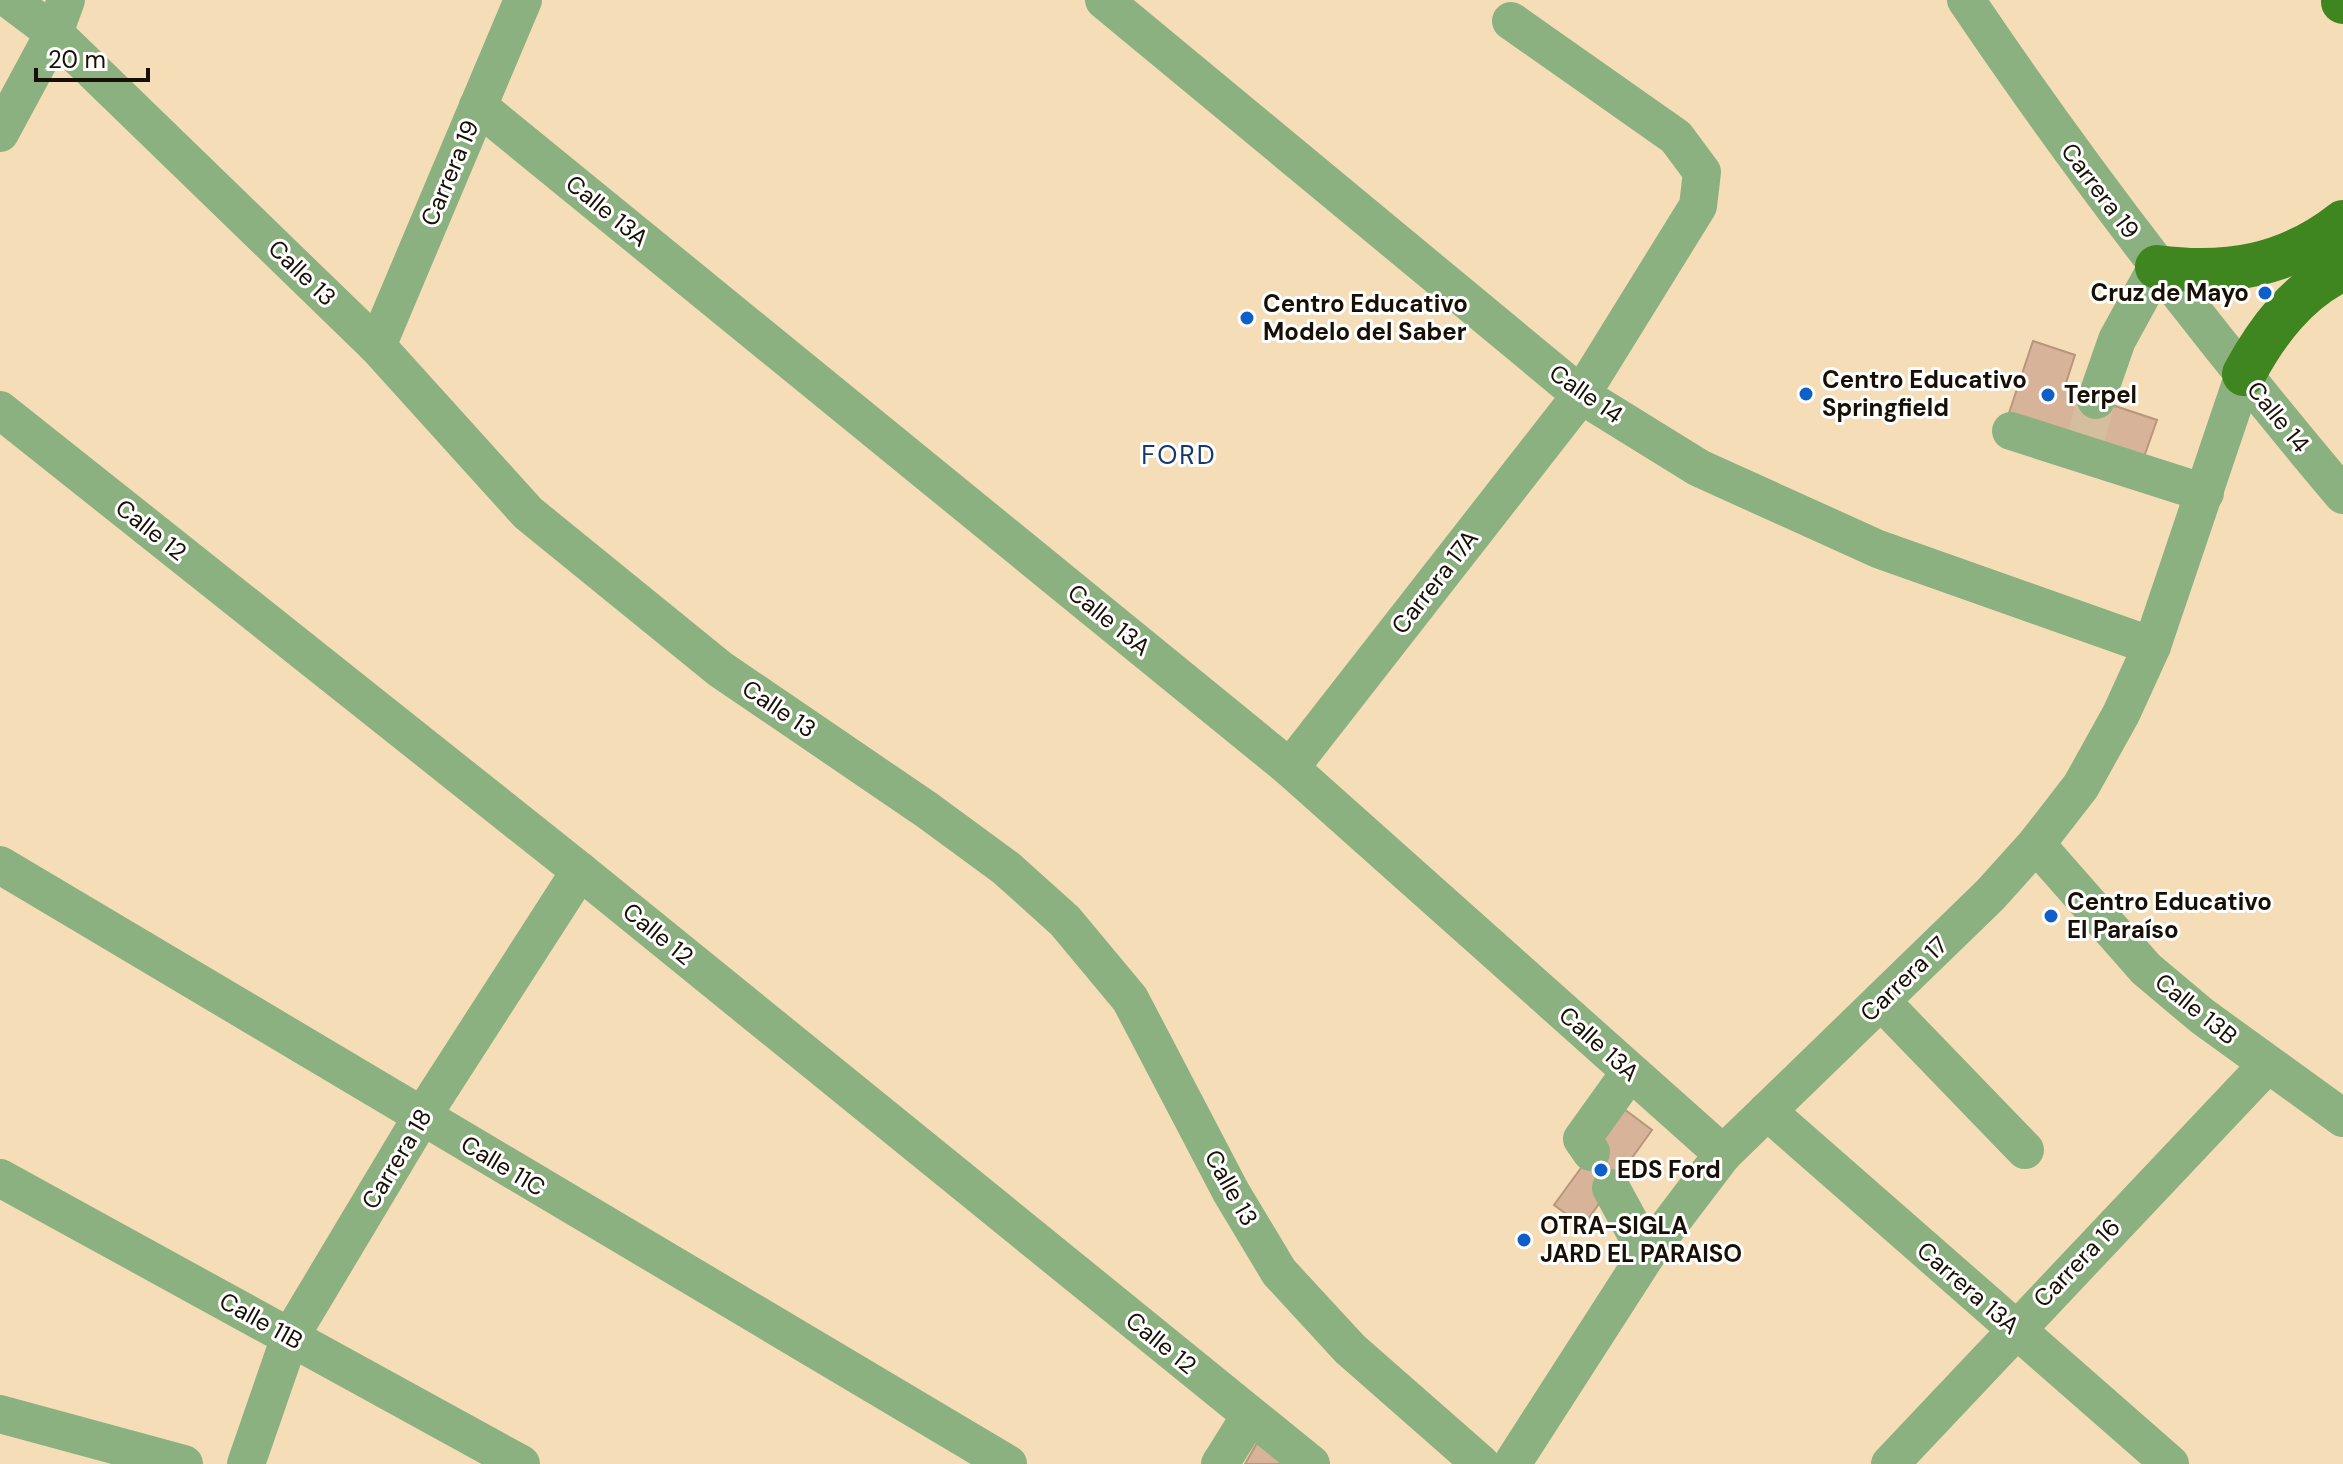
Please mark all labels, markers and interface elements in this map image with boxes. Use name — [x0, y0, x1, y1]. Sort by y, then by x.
scale bar — [36, 32, 148, 82]
text: 20 m — [48, 44, 106, 75]
street label: Carrera 19 — [413, 115, 486, 230]
street label: Carrera 19 — [2054, 137, 2147, 245]
street label: Calle 13A — [560, 168, 655, 253]
street label: Calle 13 — [262, 233, 343, 312]
place label: Cruz de Mayo — [2090, 277, 2249, 308]
marker: Cruz de Mayo — [2256, 284, 2274, 302]
place label: Centro Educativo Modelo del Saber — [1263, 288, 1468, 347]
marker: Centro Educativo Modelo del Saber — [1238, 309, 1256, 327]
street label: Calle 14 — [1543, 357, 1629, 430]
place label: Centro Educativo Springfield — [1822, 364, 2027, 423]
street label: Calle 14 — [2240, 375, 2317, 459]
place label: Terpel — [2064, 379, 2137, 410]
marker: Centro Educativo Springfield — [1797, 385, 1815, 403]
marker: Terpel — [2039, 386, 2057, 404]
district label: FORD — [1141, 438, 1217, 472]
street label: Calle 12 — [109, 492, 193, 567]
street label: Carrera 17A — [1384, 523, 1485, 640]
street label: Calle 13A — [1062, 577, 1157, 662]
street label: Calle 13 — [736, 673, 822, 745]
place label: Centro Educativo El Paraíso — [2067, 886, 2272, 945]
street label: Calle 12 — [617, 896, 700, 972]
marker: Centro Educativo El Paraíso — [2042, 907, 2060, 925]
street label: Carrera 17 — [1853, 929, 1954, 1028]
street label: Calle 13B — [2149, 966, 2244, 1051]
street label: Calle 13A — [1553, 999, 1646, 1088]
street label: Carrera 18 — [355, 1103, 439, 1215]
street label: Calle 11C — [455, 1128, 551, 1203]
street label: Calle 13 — [1198, 1144, 1265, 1231]
place label: EDS Ford — [1617, 1154, 1721, 1185]
marker: EDS Ford — [1592, 1161, 1610, 1179]
place label: OTRA-SIGLA JARD EL PARAISO — [1540, 1210, 1742, 1269]
street label: Carrera 16 — [2027, 1212, 2127, 1314]
marker: OTRA-SIGLA JARD EL PARAISO — [1515, 1231, 1533, 1249]
street label: Carrera 13A — [1911, 1235, 2026, 1341]
street label: Calle 11B — [214, 1285, 308, 1356]
street label: Calle 12 — [1120, 1305, 1203, 1381]

